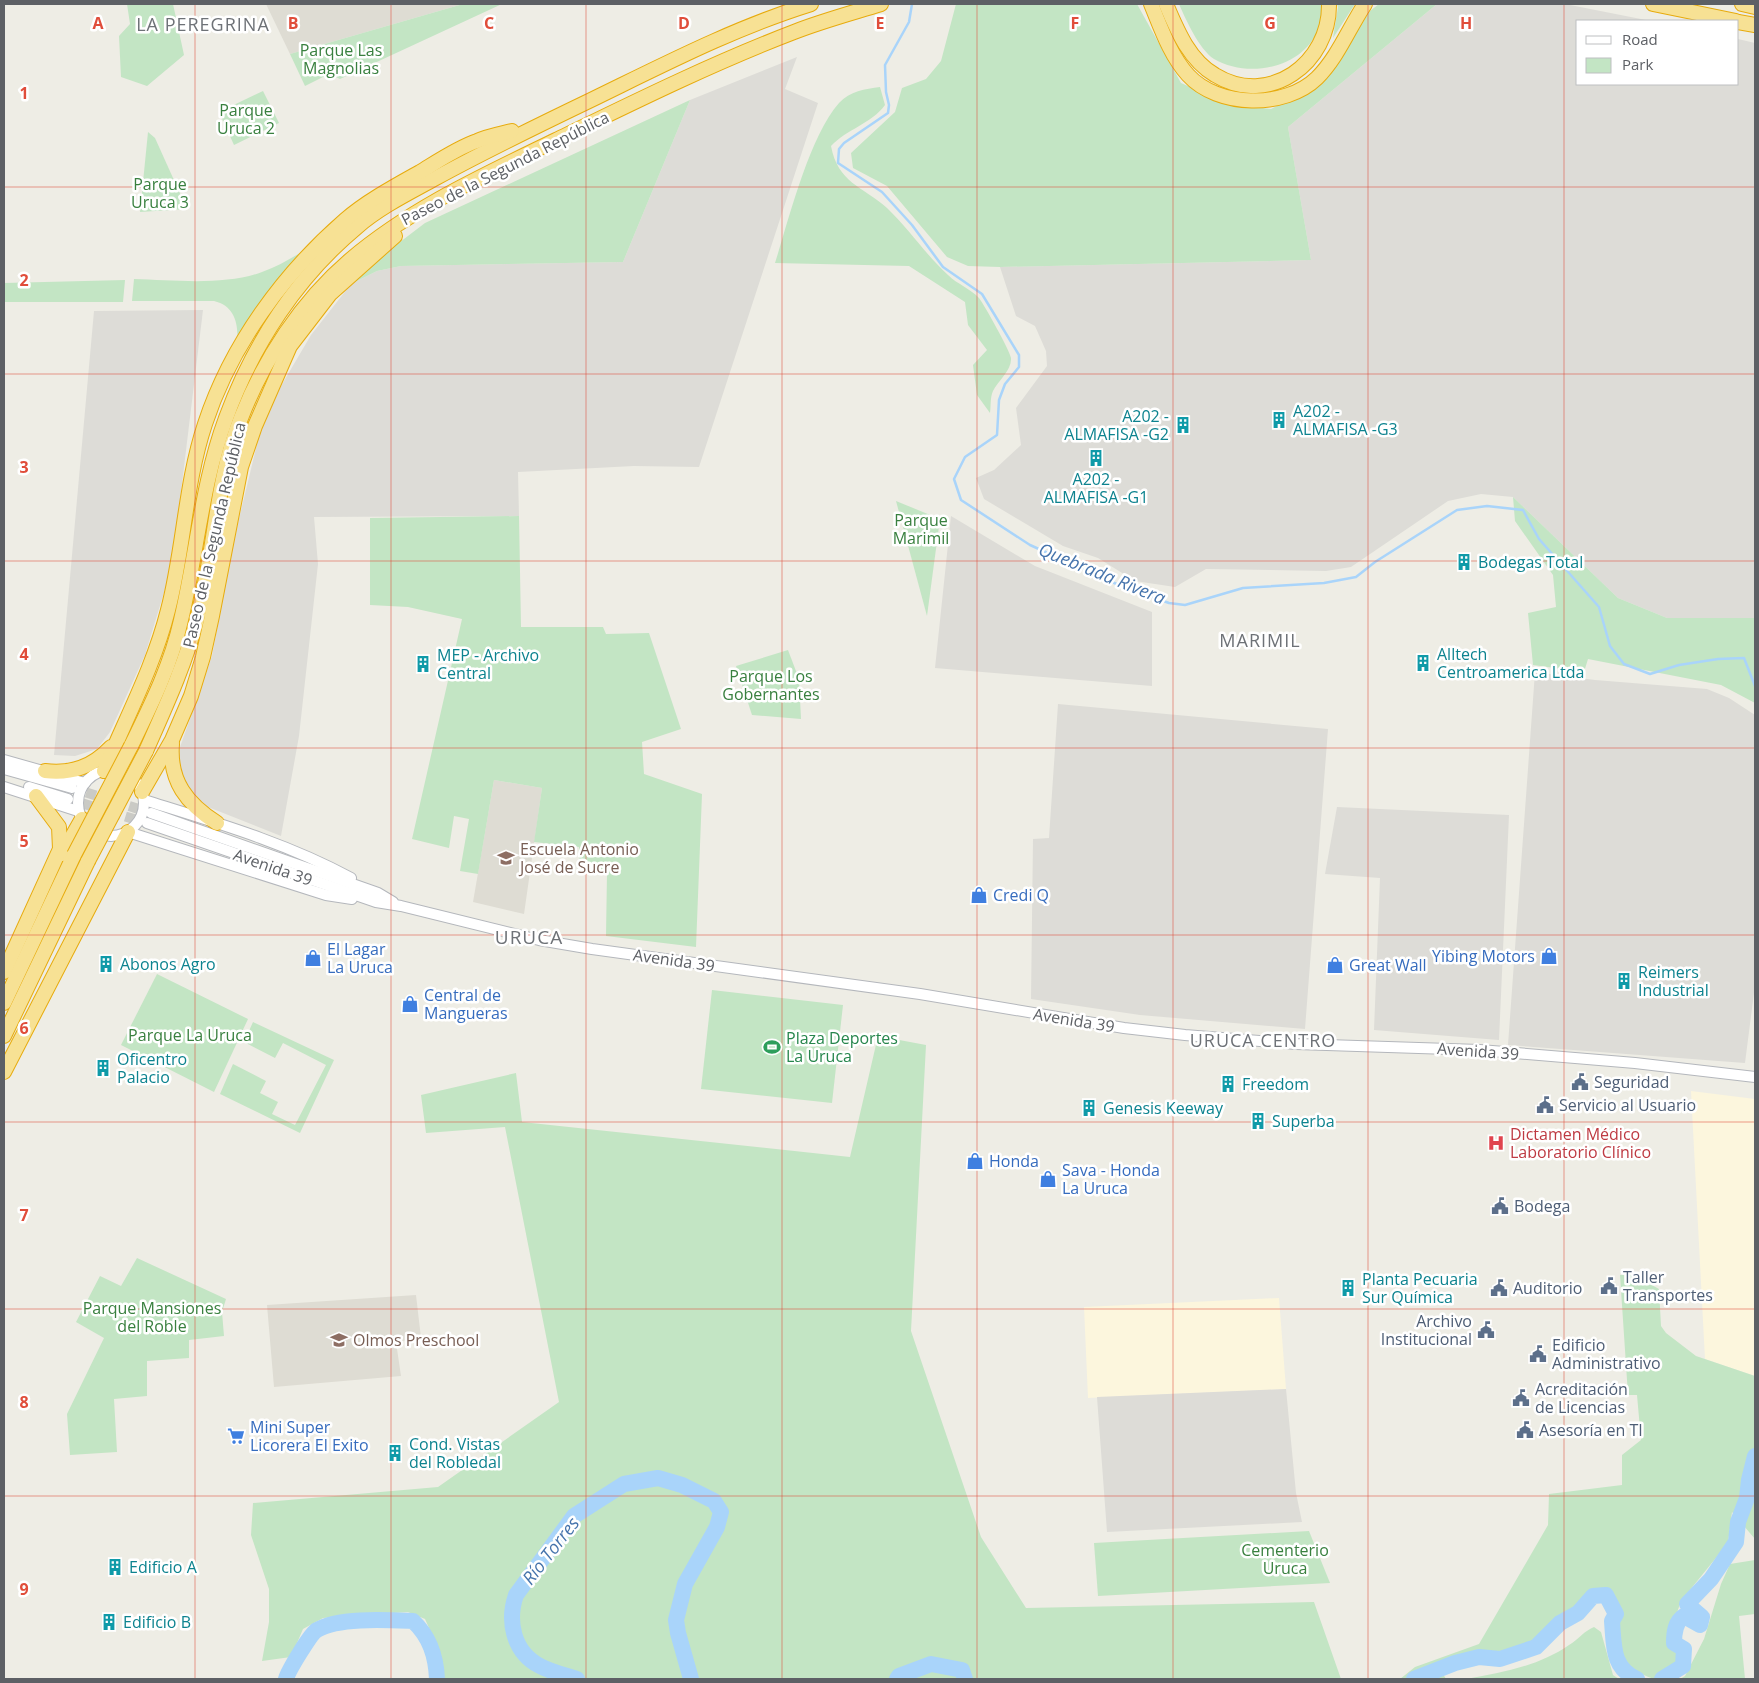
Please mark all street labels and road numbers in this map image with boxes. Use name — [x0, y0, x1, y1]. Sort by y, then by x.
street label: Paseo de la Segunda República — [397, 106, 613, 230]
street label: Paseo de la Segunda República — [177, 420, 251, 650]
street label: Avenida 39 — [231, 843, 315, 891]
street label: Avenida 39 — [632, 943, 716, 977]
street label: Avenida 39 — [1032, 1003, 1116, 1037]
street label: Avenida 39 — [1436, 1037, 1520, 1065]

